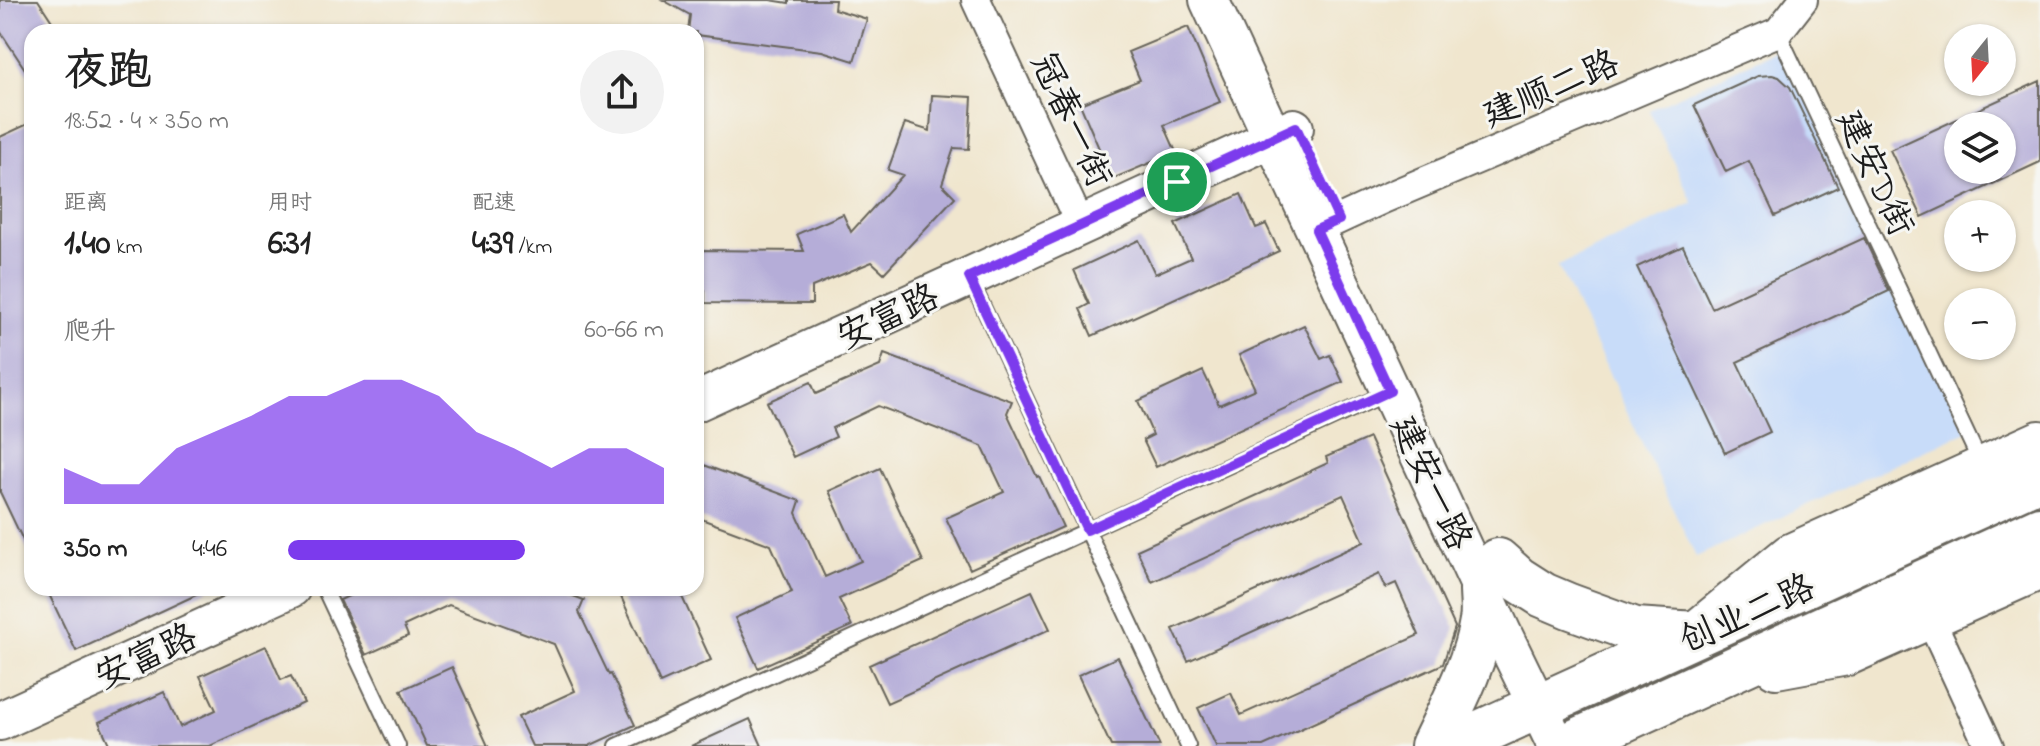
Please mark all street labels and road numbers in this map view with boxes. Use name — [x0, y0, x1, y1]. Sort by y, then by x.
street label: 建顺二路 — [1475, 39, 1628, 144]
street label: 冠春一街 — [1014, 44, 1123, 197]
street label: 建安D街 — [1820, 102, 1925, 246]
street label: 安富路 — [829, 272, 949, 366]
street label: 建安一路 — [1374, 407, 1483, 560]
street label: 创业二路 — [1671, 563, 1824, 670]
street label: 安富路 — [87, 612, 207, 706]

